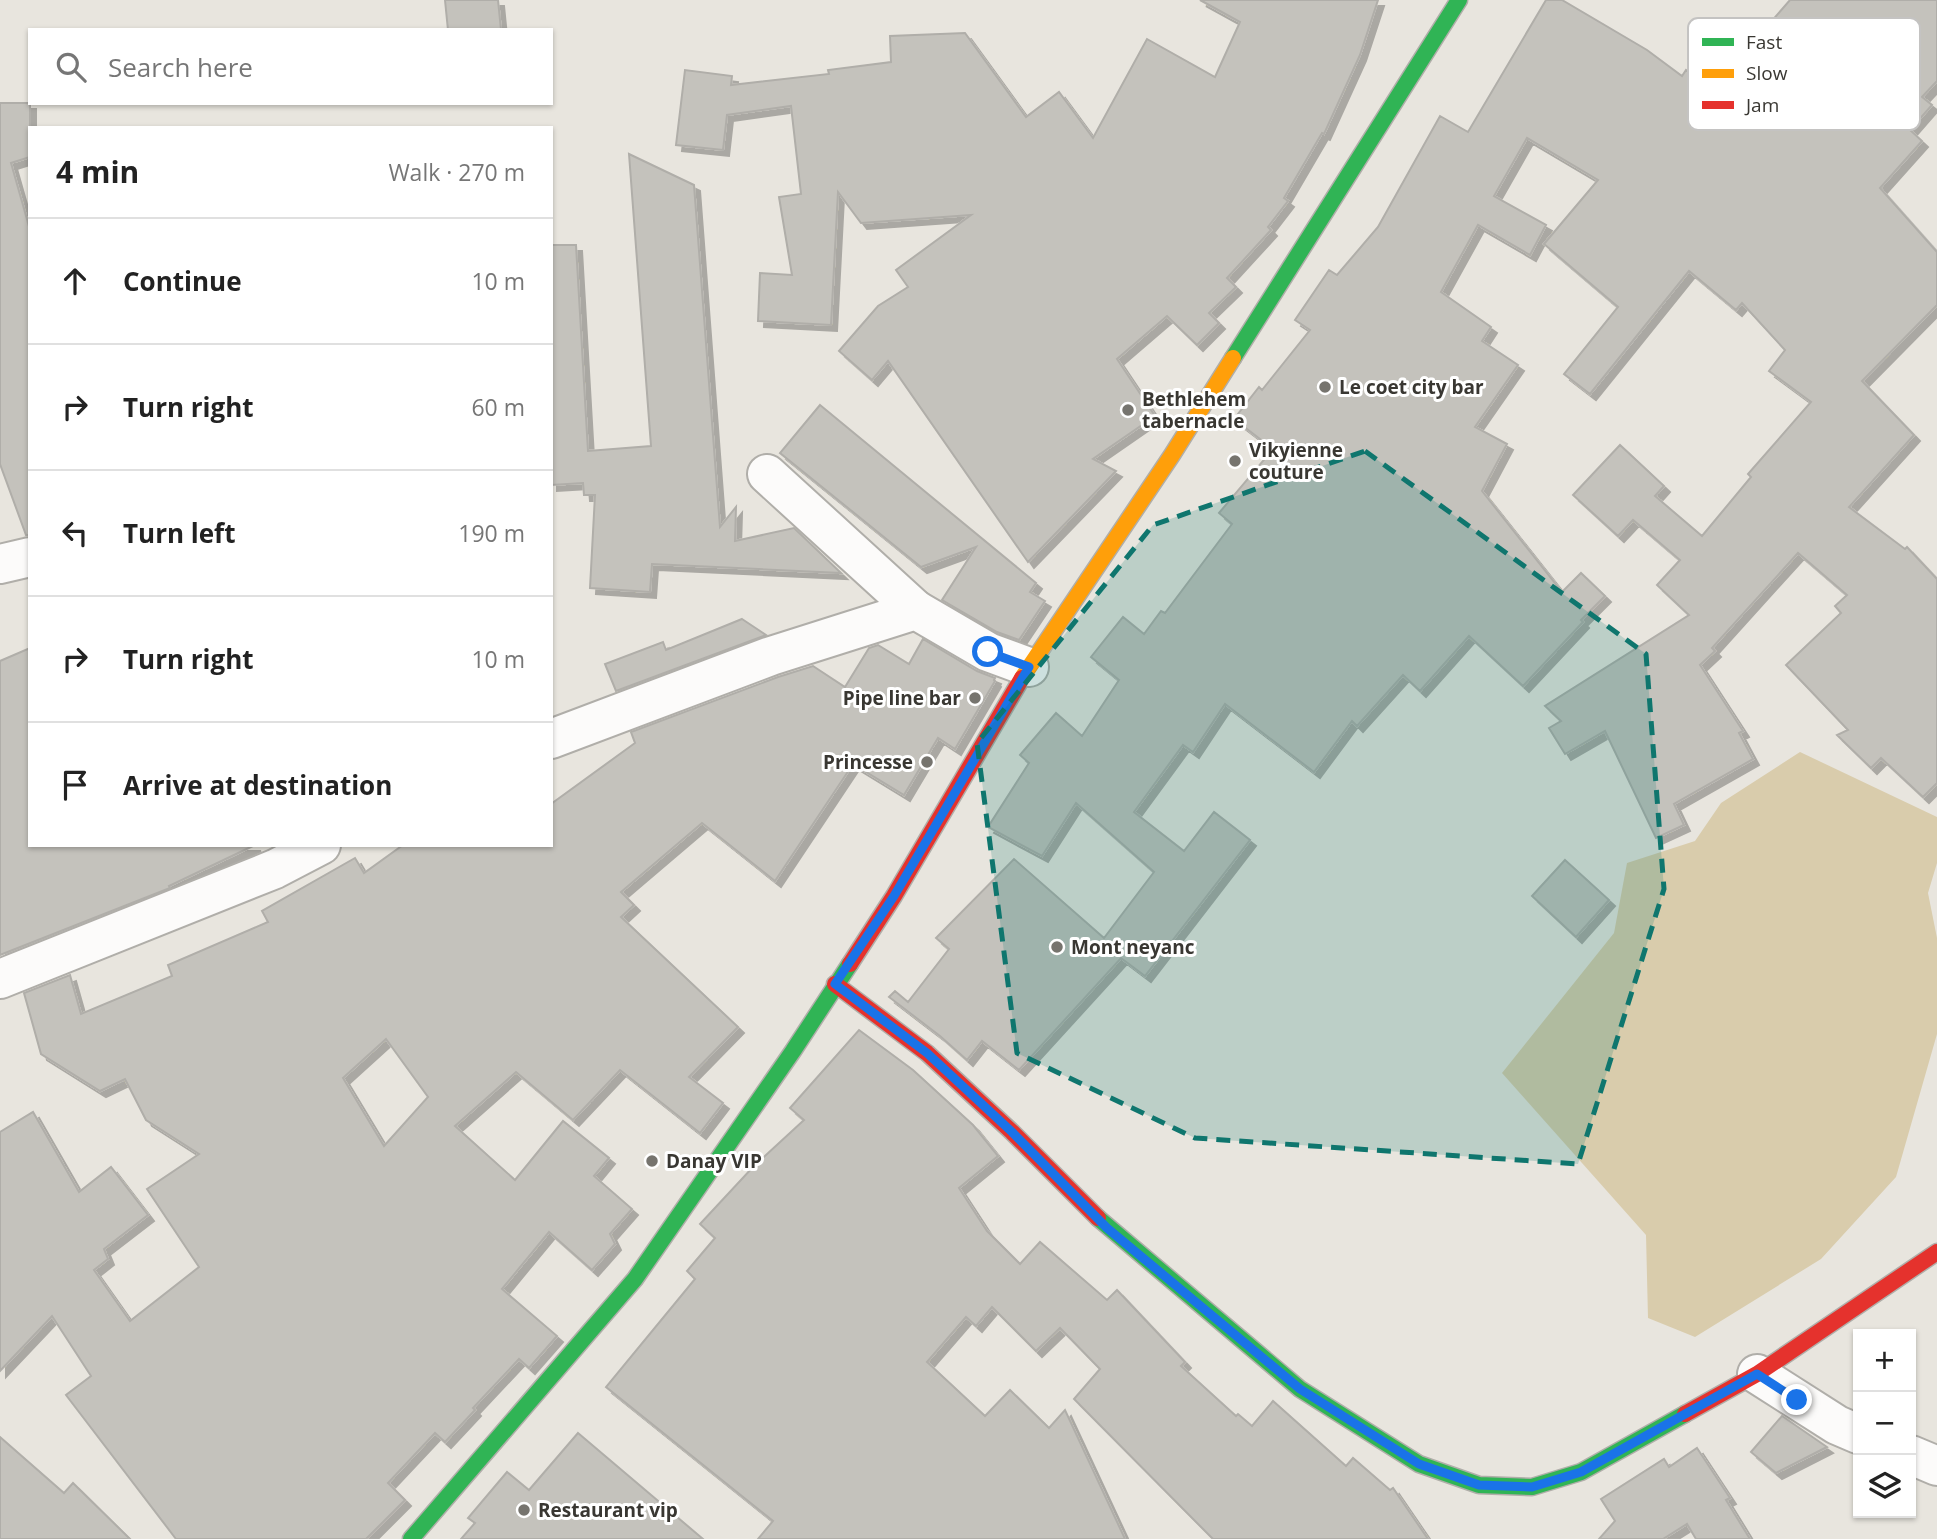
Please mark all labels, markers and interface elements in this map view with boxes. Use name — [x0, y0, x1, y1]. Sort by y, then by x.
legend — [1688, 18, 1920, 130]
search box — [28, 28, 553, 105]
text: Fast — [1746, 29, 1782, 55]
icon: search — [52, 48, 90, 86]
text: Search here — [108, 49, 253, 85]
text: Slow — [1746, 60, 1788, 86]
text: Jam — [1744, 92, 1779, 118]
text: 4 min — [56, 151, 139, 192]
text: Walk · 270 m — [388, 156, 525, 188]
icon: ahead — [56, 262, 94, 300]
text: Continue — [123, 263, 242, 299]
text: 10 m — [471, 265, 525, 297]
place label: Le coet city bar — [1339, 374, 1484, 400]
marker: Le coet city bar — [1317, 379, 1333, 395]
place label: Bethlehem tabernacle — [1142, 386, 1246, 434]
icon: right — [56, 388, 94, 426]
text: Turn right — [123, 389, 254, 425]
text: 60 m — [471, 391, 525, 423]
marker: Bethlehem tabernacle — [1120, 402, 1136, 418]
place label: Vikyienne couture — [1249, 437, 1343, 485]
marker: Vikyienne couture — [1227, 453, 1243, 469]
icon: left — [56, 514, 94, 552]
text: Turn left — [123, 515, 235, 551]
text: 190 m — [458, 517, 525, 549]
route start — [972, 636, 1003, 667]
icon: right — [56, 640, 94, 678]
text: Turn right — [123, 641, 254, 677]
text: 10 m — [471, 643, 525, 675]
place label: Pipe line bar — [843, 685, 961, 711]
marker: Pipe line bar — [967, 690, 983, 706]
place label: Princesse — [823, 749, 913, 775]
marker: Princesse — [919, 754, 935, 770]
icon: arrive — [56, 766, 94, 804]
text: Arrive at destination — [123, 767, 392, 803]
place label: Mont neyanc — [1071, 934, 1195, 960]
marker: Mont neyanc — [1049, 939, 1065, 955]
place label: Danay VIP — [666, 1148, 762, 1174]
marker: Danay VIP — [644, 1153, 660, 1169]
map controls — [1853, 1329, 1916, 1518]
button: + — [1853, 1329, 1916, 1392]
route end — [1781, 1384, 1812, 1415]
button: − — [1853, 1392, 1916, 1455]
button: layers — [1853, 1455, 1916, 1518]
place label: Restaurant vip — [538, 1497, 678, 1523]
marker: Restaurant vip — [516, 1502, 532, 1518]

